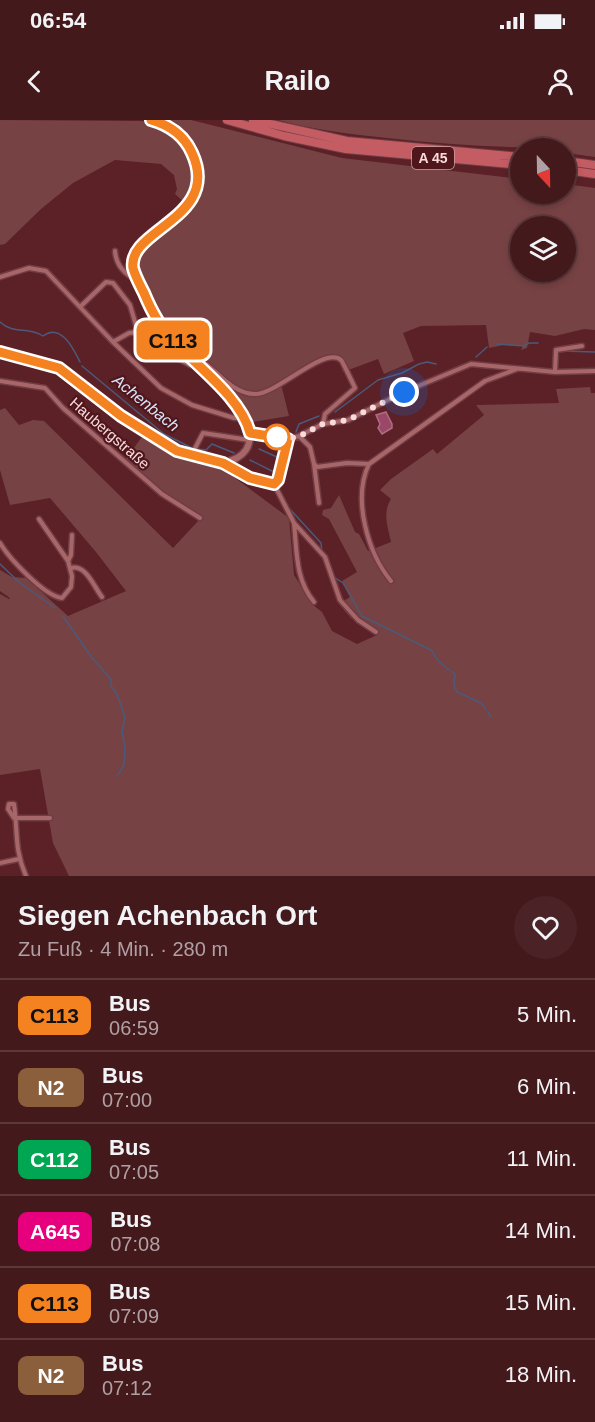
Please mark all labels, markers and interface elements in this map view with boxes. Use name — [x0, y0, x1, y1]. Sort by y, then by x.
text: 06:54 — [30, 8, 86, 33]
icon: back — [18, 65, 51, 98]
icon: person — [544, 65, 577, 98]
text: Railo — [264, 66, 331, 96]
north arrow — [510, 138, 576, 204]
map controls — [510, 138, 576, 282]
road number: A 45 — [412, 147, 454, 169]
button: layers — [510, 216, 576, 282]
line badge: C113 — [131, 320, 215, 360]
text: C113 — [148, 329, 198, 352]
water label: Achenbach — [109, 371, 183, 435]
your location — [389, 377, 419, 407]
street label: Haubergstraße — [67, 394, 153, 472]
unlabelled marker — [264, 424, 290, 450]
button: heart — [514, 896, 577, 959]
text: Siegen Achenbach Ort — [18, 900, 317, 931]
text: Zu Fuß · 4 Min. · 280 m — [18, 938, 228, 960]
text: Bus — [109, 991, 151, 1016]
text: 5 Min. — [517, 1002, 577, 1027]
text: C113 — [30, 1004, 79, 1027]
text: 06:59 — [109, 1017, 159, 1039]
text: Bus — [102, 1063, 144, 1088]
text: 6 Min. — [517, 1074, 577, 1099]
text: N2 — [38, 1076, 64, 1099]
text: 07:00 — [102, 1089, 152, 1111]
text: Bus — [109, 1135, 151, 1160]
text: 11 Min. — [506, 1146, 577, 1171]
text: C112 — [30, 1148, 79, 1171]
text: 07:05 — [109, 1161, 159, 1183]
text: Bus — [110, 1207, 152, 1232]
text: 14 Min. — [505, 1218, 577, 1243]
text: A645 — [30, 1220, 80, 1243]
text: 07:08 — [110, 1233, 160, 1255]
text: Bus — [109, 1279, 151, 1304]
text: 15 Min. — [505, 1290, 577, 1315]
text: C113 — [30, 1292, 79, 1315]
text: 07:09 — [109, 1305, 159, 1327]
text: Bus — [102, 1351, 144, 1376]
text: 18 Min. — [505, 1362, 577, 1387]
text: N2 — [38, 1364, 64, 1387]
text: 07:12 — [102, 1377, 152, 1399]

